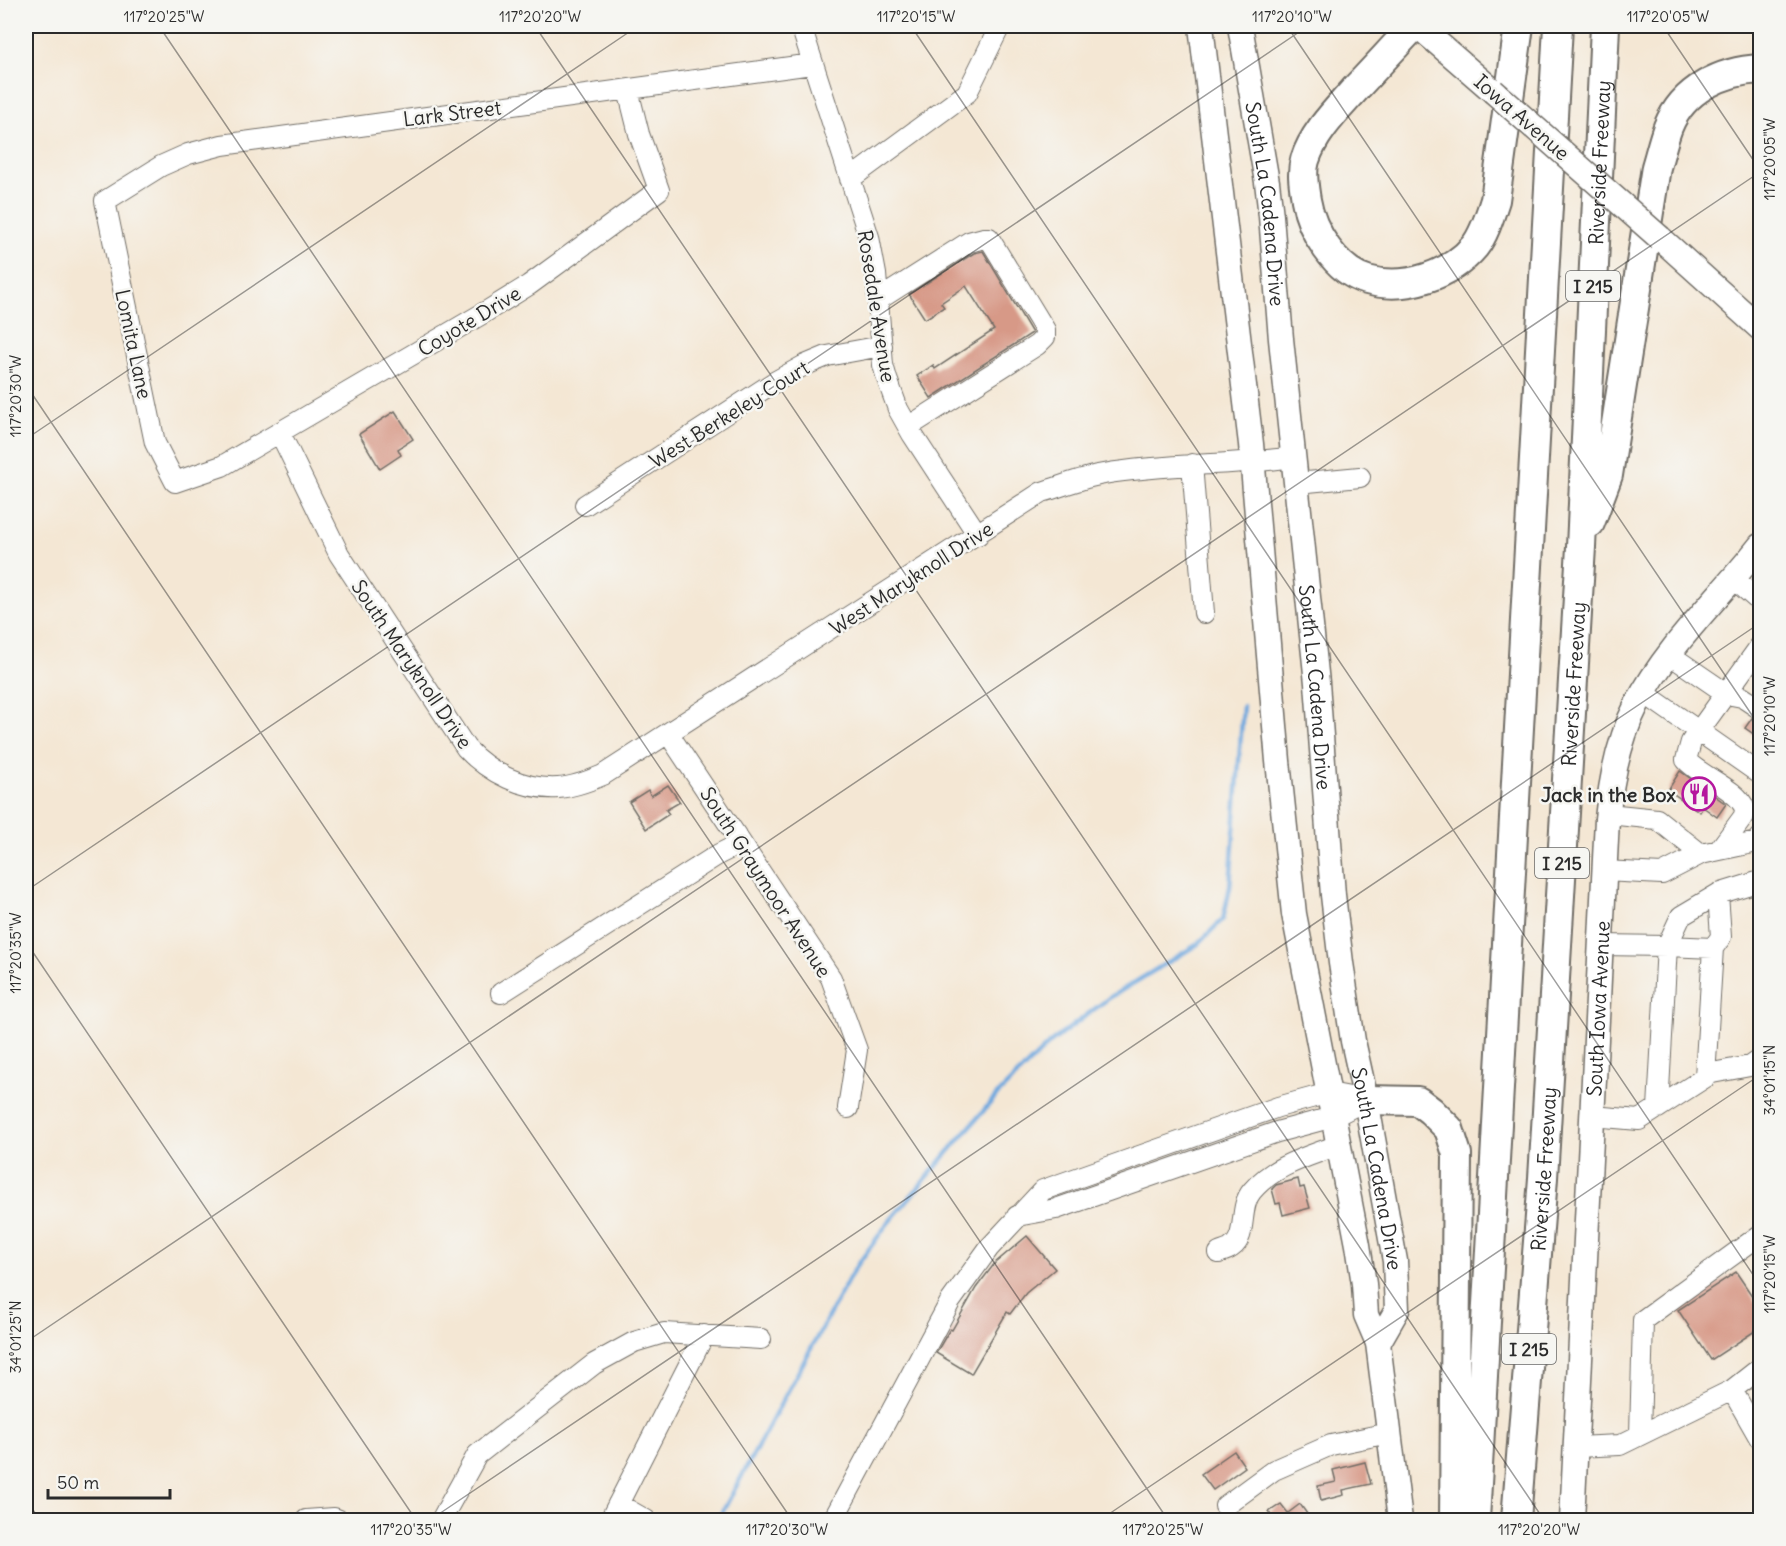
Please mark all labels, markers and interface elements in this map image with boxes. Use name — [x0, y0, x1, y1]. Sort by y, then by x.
text: 117°20'25"W — [124, 7, 205, 26]
text: 117°20'20"W — [499, 7, 581, 26]
text: 117°20'15"W — [877, 7, 956, 26]
text: 117°20'10"W — [1252, 7, 1332, 26]
text: 117°20'05"W — [1627, 7, 1710, 26]
street label: Iowa Avenue — [1469, 69, 1575, 165]
street label: Riverside Freeway — [1582, 80, 1615, 245]
street label: Lark Street — [402, 95, 503, 131]
street label: South La Cadena Drive — [1241, 100, 1291, 307]
text: 117°20'05"W — [1760, 117, 1779, 200]
street label: Rosedale Avenue — [853, 228, 901, 384]
road number: I 215 — [1566, 271, 1620, 301]
street label: Coyote Drive — [413, 280, 525, 362]
street label: Lomita Lane — [110, 287, 158, 401]
text: 117°20'30"W — [6, 354, 25, 437]
street label: West Berkeley Court — [644, 355, 814, 473]
street label: West Maryknoll Drive — [825, 516, 997, 640]
street label: South Maryknoll Drive — [346, 575, 478, 753]
street label: South La Cadena Drive — [1294, 583, 1338, 791]
street label: Riverside Freeway — [1555, 601, 1590, 767]
text: 117°20'10"W — [1760, 676, 1779, 756]
restaurant icon: Jack in the Box — [1681, 776, 1717, 812]
street label: South Graymoor Avenue — [695, 782, 837, 982]
place label: Jack in the Box — [1541, 782, 1676, 807]
road number: I 215 — [1535, 848, 1589, 878]
text: 117°20'35"W — [6, 912, 25, 994]
street label: South Iowa Avenue — [1581, 920, 1614, 1097]
text: 34°01'15"N — [1760, 1045, 1779, 1115]
street label: South La Cadena Drive — [1347, 1065, 1408, 1271]
street label: Riverside Freeway — [1525, 1086, 1561, 1252]
text: 117°20'15"W — [1760, 1234, 1779, 1313]
text: 34°01'25"N — [6, 1300, 25, 1374]
road number: I 215 — [1502, 1334, 1556, 1364]
scale bar — [48, 1462, 170, 1500]
text: 50 m — [57, 1471, 99, 1494]
text: 117°20'35"W — [370, 1520, 452, 1539]
text: 117°20'30"W — [746, 1520, 829, 1539]
text: 117°20'25"W — [1123, 1520, 1204, 1539]
text: 117°20'20"W — [1498, 1520, 1580, 1539]

